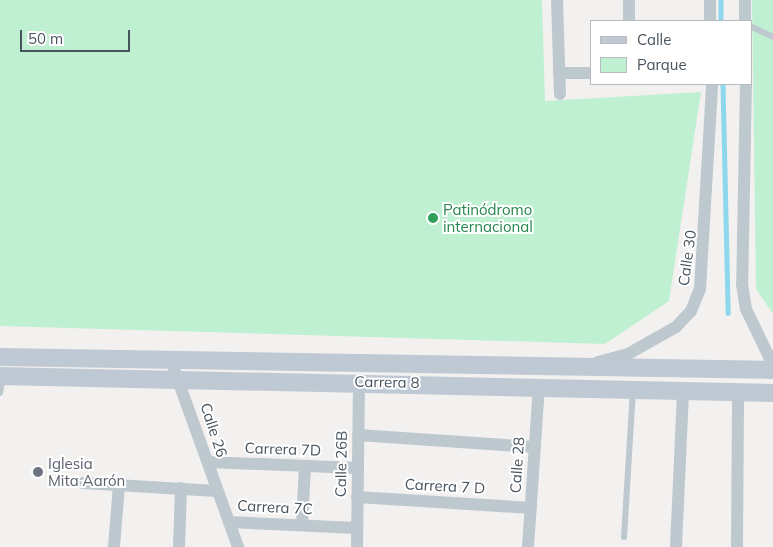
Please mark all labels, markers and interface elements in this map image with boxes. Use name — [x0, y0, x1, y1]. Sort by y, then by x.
scale bar — [22, 20, 132, 52]
legend — [590, 20, 753, 85]
text: 50 m — [28, 29, 63, 48]
text: Calle — [637, 30, 671, 49]
text: Parque — [637, 55, 687, 74]
place label: Patinódromo internacional — [443, 200, 533, 235]
marker: Patinódromo internacional — [427, 212, 439, 224]
street label: Calle 30 — [674, 229, 700, 287]
street label: Carrera 8 — [354, 372, 420, 392]
street label: Calle 26 — [197, 400, 231, 460]
street label: Calle 26B — [331, 431, 351, 497]
street label: Calle 28 — [506, 436, 528, 494]
street label: Carrera 7D — [244, 439, 322, 459]
place label: Iglesia Mita Aarón — [48, 454, 125, 489]
marker: Iglesia Mita Aarón — [32, 466, 44, 478]
street label: Carrera 7 D — [404, 475, 486, 497]
street label: Carrera 7C — [237, 496, 313, 518]

